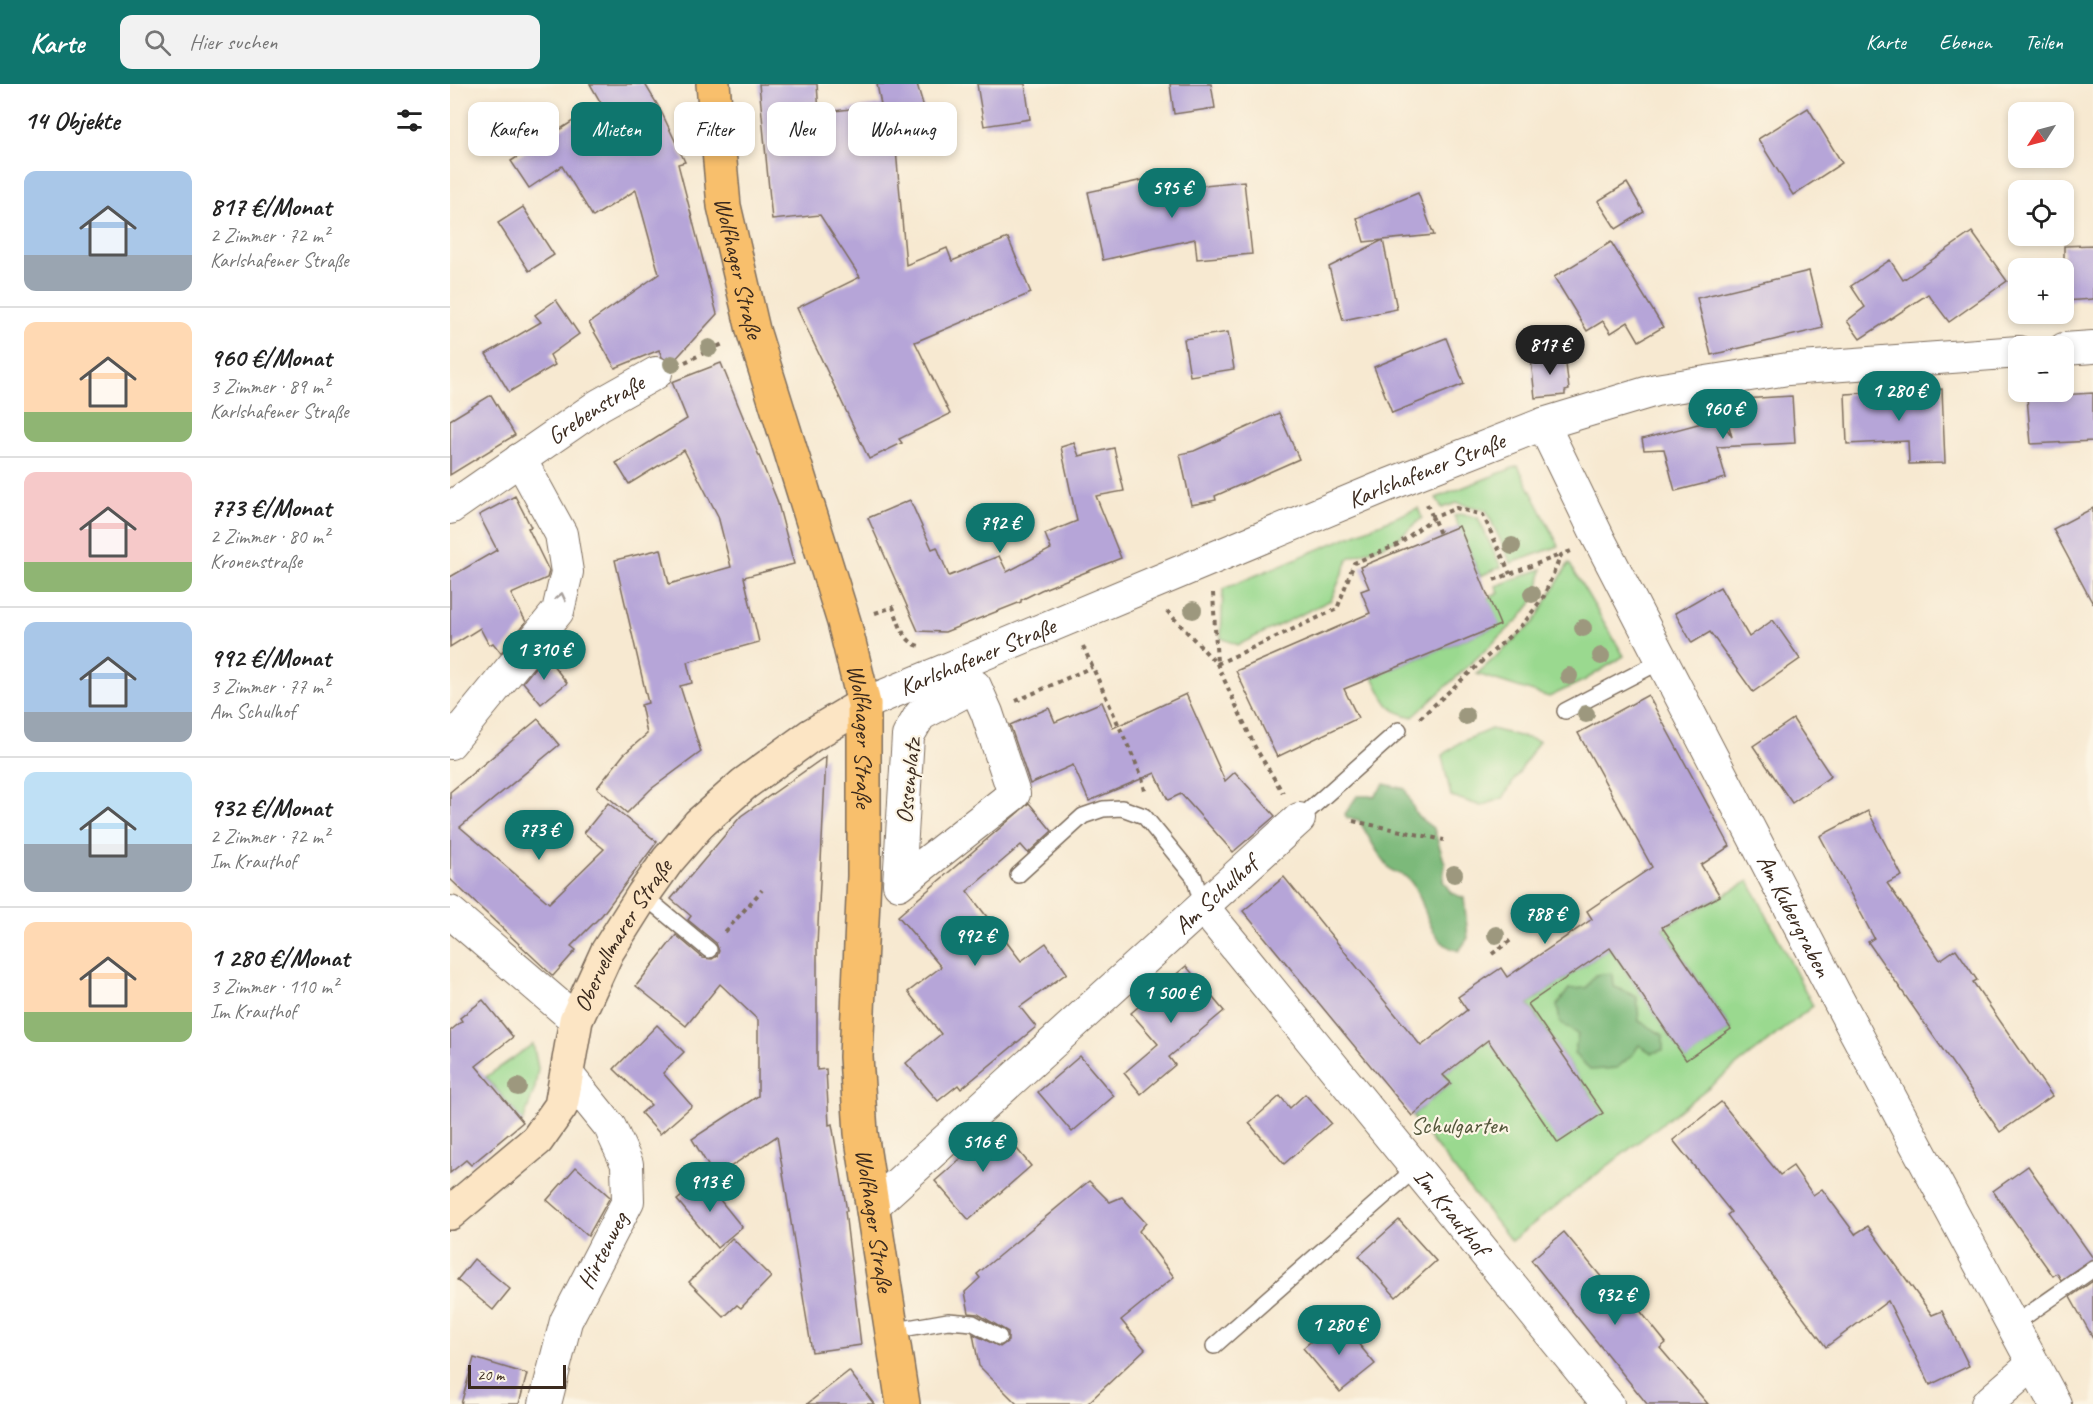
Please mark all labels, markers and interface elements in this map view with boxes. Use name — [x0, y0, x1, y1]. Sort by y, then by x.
search box — [120, 15, 540, 69]
text: Karte — [30, 25, 84, 60]
icon: search — [141, 26, 174, 59]
text: Hier suchen — [189, 28, 278, 56]
text: Karte — [1866, 29, 1906, 55]
text: Ebenen — [1939, 29, 1992, 55]
text: Teilen — [2025, 29, 2063, 55]
chip: Kaufen — [468, 102, 559, 156]
chip: Mieten — [571, 102, 662, 156]
chip: Filter — [674, 102, 755, 156]
chip: Neu — [767, 102, 836, 156]
chip: Wohnung — [848, 102, 957, 156]
north arrow — [2008, 102, 2074, 168]
map controls — [2008, 102, 2074, 402]
text: 14 Objekte — [24, 104, 120, 137]
icon: filters — [393, 104, 426, 137]
pin: 595 € — [1130, 168, 1214, 219]
text: 595 € — [1152, 175, 1192, 200]
button: locate — [2008, 180, 2074, 246]
text: 817 €/Monat — [210, 190, 331, 223]
street label: Wolfhager Straße — [707, 194, 770, 344]
icon: home — [72, 195, 144, 267]
text: 2 Zimmer · 72 m² — [210, 223, 329, 248]
text: Karlshafener Straße — [210, 248, 348, 273]
button: + — [2008, 258, 2074, 324]
pin: 817 € — [1508, 325, 1592, 376]
text: 817 € — [1530, 332, 1570, 357]
button: − — [2008, 336, 2074, 402]
text: 960 €/Monat — [210, 341, 331, 374]
icon: home — [72, 346, 144, 418]
street label: Grebenstraße — [541, 367, 651, 451]
pin: 1 280 € — [1844, 371, 1954, 422]
text: 3 Zimmer · 89 m² — [210, 374, 329, 399]
text: 1 280 € — [1872, 378, 1926, 403]
pin: 960 € — [1681, 389, 1765, 440]
text: 960 € — [1702, 396, 1744, 421]
text: Karlshafener Straße — [210, 399, 348, 424]
street label: Karlshafener Straße — [1343, 425, 1511, 515]
text: 773 €/Monat — [210, 491, 331, 524]
icon: home — [72, 496, 144, 568]
pin: 792 € — [958, 503, 1042, 554]
text: 792 € — [980, 510, 1020, 535]
text: 2 Zimmer · 80 m² — [210, 524, 329, 549]
text: Kronenstraße — [210, 549, 302, 574]
one-way arrow — [554, 593, 567, 603]
street label: Karlshafener Straße — [895, 610, 1062, 702]
pin: 1 310 € — [489, 630, 599, 681]
text: 1 310 € — [517, 637, 571, 662]
text: 992 €/Monat — [210, 641, 331, 674]
icon: home — [72, 646, 144, 718]
street label: Wolfhager Straße — [840, 661, 879, 810]
text: 3 Zimmer · 77 m² — [210, 674, 329, 699]
text: Am Schulhof — [210, 699, 295, 724]
street label: Ossenplatz — [889, 735, 928, 825]
text: 932 €/Monat — [210, 791, 331, 824]
icon: home — [72, 796, 144, 868]
pin: 773 € — [497, 810, 581, 861]
text: 773 € — [519, 817, 559, 842]
text: 2 Zimmer · 72 m² — [210, 824, 329, 849]
street label: Am Schulhof — [1168, 846, 1268, 940]
text: Im Krauthof — [210, 849, 296, 874]
street label: Am Kubergraben — [1750, 849, 1839, 983]
street label: Obervellmarer Straße — [567, 852, 680, 1017]
pin: 788 € — [1503, 894, 1587, 945]
text: 788 € — [1525, 901, 1565, 926]
pin: 992 € — [933, 916, 1017, 967]
text: 992 € — [955, 923, 995, 948]
text: 1 280 €/Monat — [210, 941, 349, 974]
icon: home — [72, 946, 144, 1018]
pin: 1 500 € — [1116, 973, 1226, 1024]
text: 3 Zimmer · 110 m² — [210, 974, 338, 999]
text: 1 500 € — [1144, 980, 1198, 1005]
text: Im Krauthof — [210, 999, 296, 1024]
park label: Schulgarten — [1411, 1110, 1509, 1140]
pin: 516 € — [941, 1122, 1025, 1173]
text: 516 € — [963, 1129, 1003, 1154]
street label: Wolfhager Straße — [849, 1147, 901, 1296]
pin: 913 € — [668, 1162, 752, 1213]
street label: Im Krauthof — [1407, 1162, 1499, 1265]
text: 913 € — [690, 1169, 730, 1194]
street label: Hirtenweg — [570, 1205, 636, 1294]
pin: 932 € — [1573, 1275, 1657, 1326]
text: 932 € — [1595, 1282, 1635, 1307]
pin: 1 280 € — [1284, 1305, 1394, 1356]
text: 1 280 € — [1312, 1312, 1366, 1337]
scale bar — [468, 1362, 566, 1390]
text: 20 m — [477, 1365, 504, 1385]

